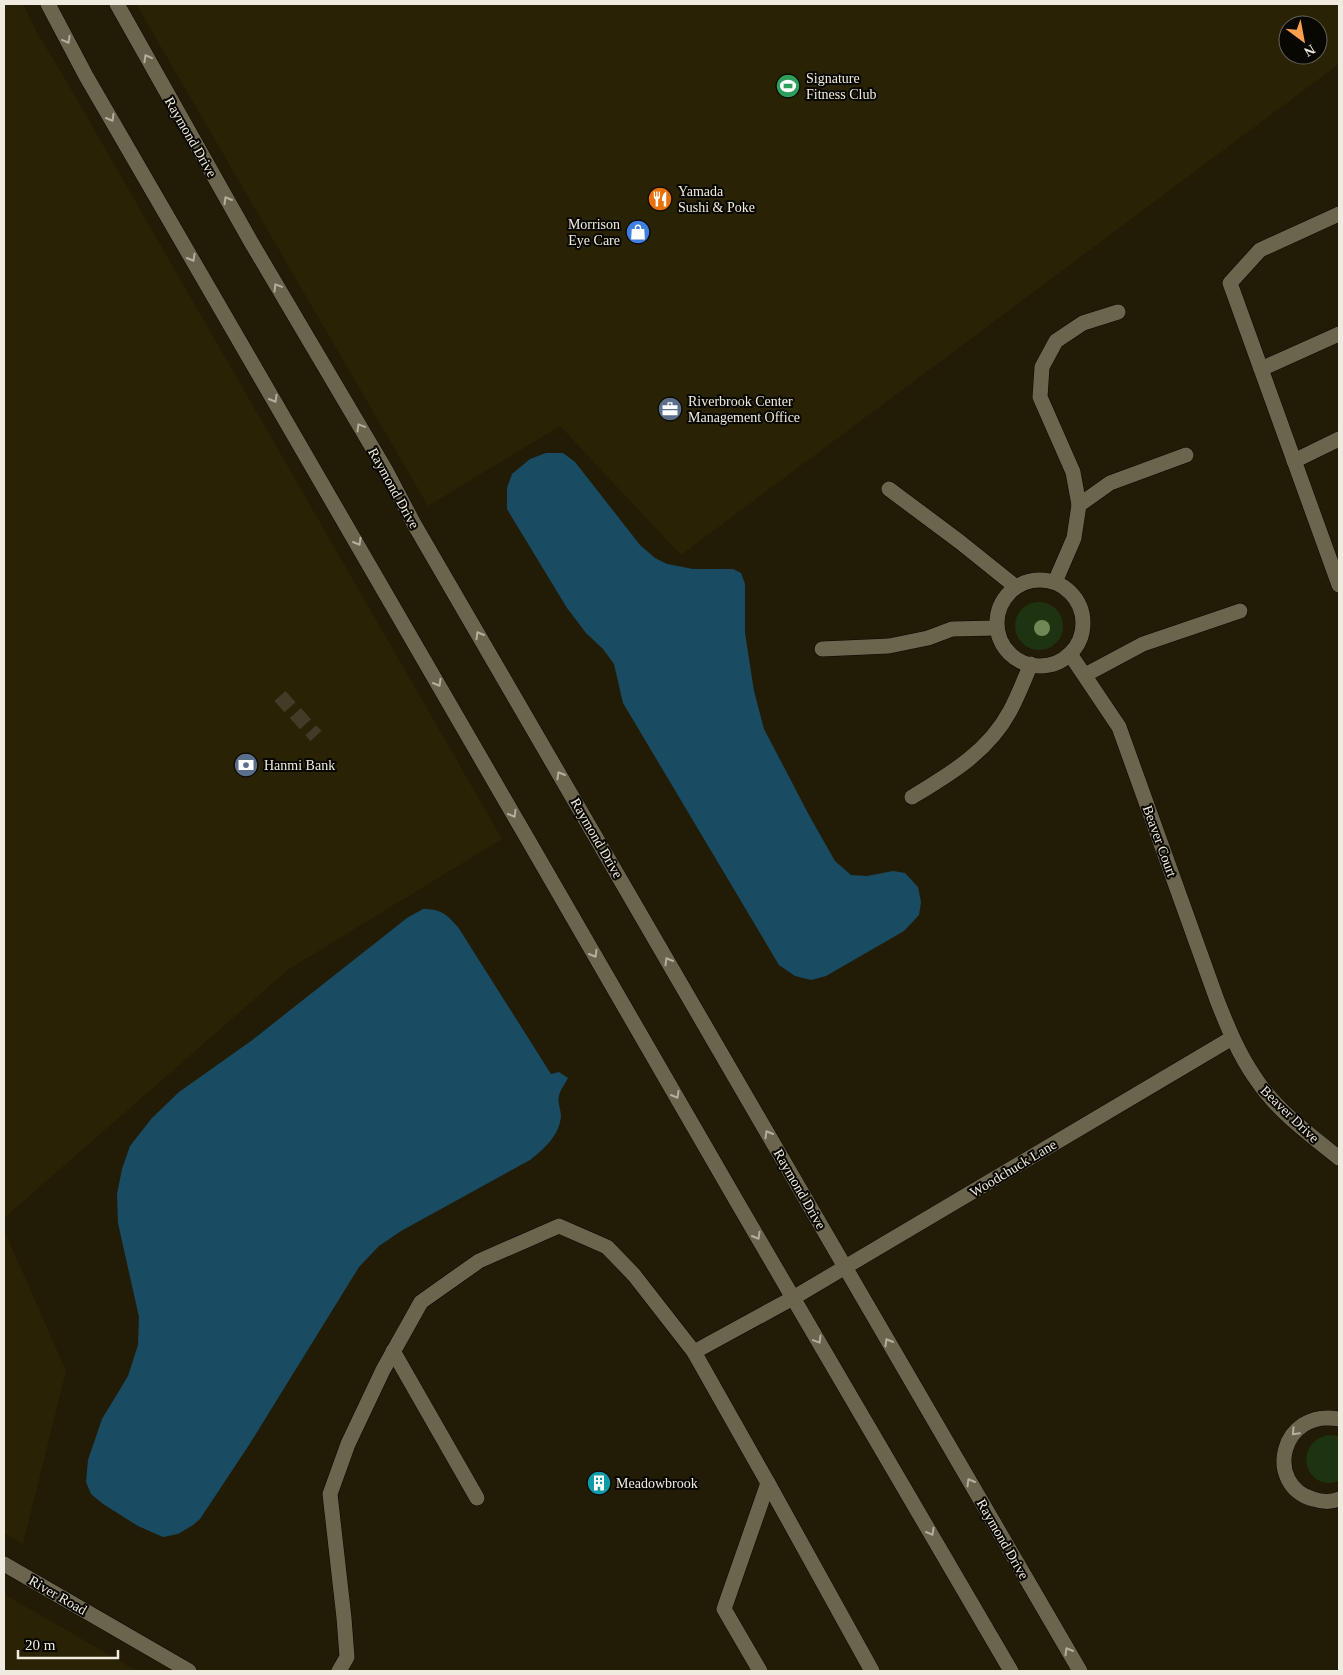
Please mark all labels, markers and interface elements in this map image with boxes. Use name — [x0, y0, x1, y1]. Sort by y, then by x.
north arrow — [1278, 15, 1328, 65]
one-way arrow — [60, 35, 70, 44]
text: N — [1301, 42, 1318, 60]
one-way arrow — [143, 55, 153, 64]
place label: Signature Fitness Club — [806, 71, 876, 102]
sports icon: Signature Fitness Club — [775, 73, 801, 99]
street label: Raymond Drive — [162, 95, 220, 180]
one-way arrow — [104, 112, 114, 121]
place label: Yamada Sushi & Poke — [678, 184, 755, 215]
restaurant icon: Yamada Sushi & Poke — [647, 186, 673, 212]
one-way arrow — [223, 196, 233, 205]
place label: Morrison Eye Care — [568, 217, 620, 248]
shop icon: Morrison Eye Care — [625, 219, 651, 245]
one-way arrow — [186, 253, 196, 262]
one-way arrow — [274, 284, 284, 293]
one-way arrow — [268, 393, 278, 402]
place label: Riverbrook Center Management Office — [688, 394, 800, 425]
office icon: Riverbrook Center Management Office — [657, 396, 683, 422]
one-way arrow — [356, 424, 366, 433]
street label: Raymond Drive — [365, 445, 422, 531]
one-way arrow — [351, 537, 361, 546]
one-way arrow — [475, 631, 485, 640]
one-way arrow — [432, 678, 442, 687]
bank icon: Hanmi Bank — [233, 752, 259, 778]
place label: Hanmi Bank — [264, 758, 335, 773]
one-way arrow — [557, 772, 567, 781]
street label: Raymond Drive — [568, 796, 626, 881]
street label: Beaver Court — [1140, 803, 1179, 879]
one-way arrow — [507, 808, 517, 817]
one-way arrow — [588, 949, 598, 958]
one-way arrow — [665, 958, 675, 967]
street label: Beaver Drive — [1257, 1083, 1322, 1146]
one-way arrow — [669, 1089, 679, 1098]
one-way arrow — [765, 1130, 775, 1139]
street label: Woodchuck Lane — [967, 1137, 1059, 1200]
street label: Raymond Drive — [771, 1147, 829, 1232]
one-way arrow — [751, 1230, 761, 1239]
one-way arrow — [811, 1334, 821, 1343]
one-way arrow — [885, 1339, 895, 1348]
one-way arrow — [1292, 1426, 1301, 1435]
building icon: Meadowbrook — [586, 1470, 612, 1496]
place label: Meadowbrook — [616, 1476, 698, 1491]
one-way arrow — [967, 1479, 977, 1488]
street label: Raymond Drive — [974, 1497, 1032, 1582]
one-way arrow — [925, 1527, 935, 1536]
street label: River Road — [26, 1573, 89, 1618]
scale bar — [18, 1628, 118, 1660]
text: 20 m — [25, 1637, 56, 1653]
one-way arrow — [1065, 1647, 1075, 1656]

